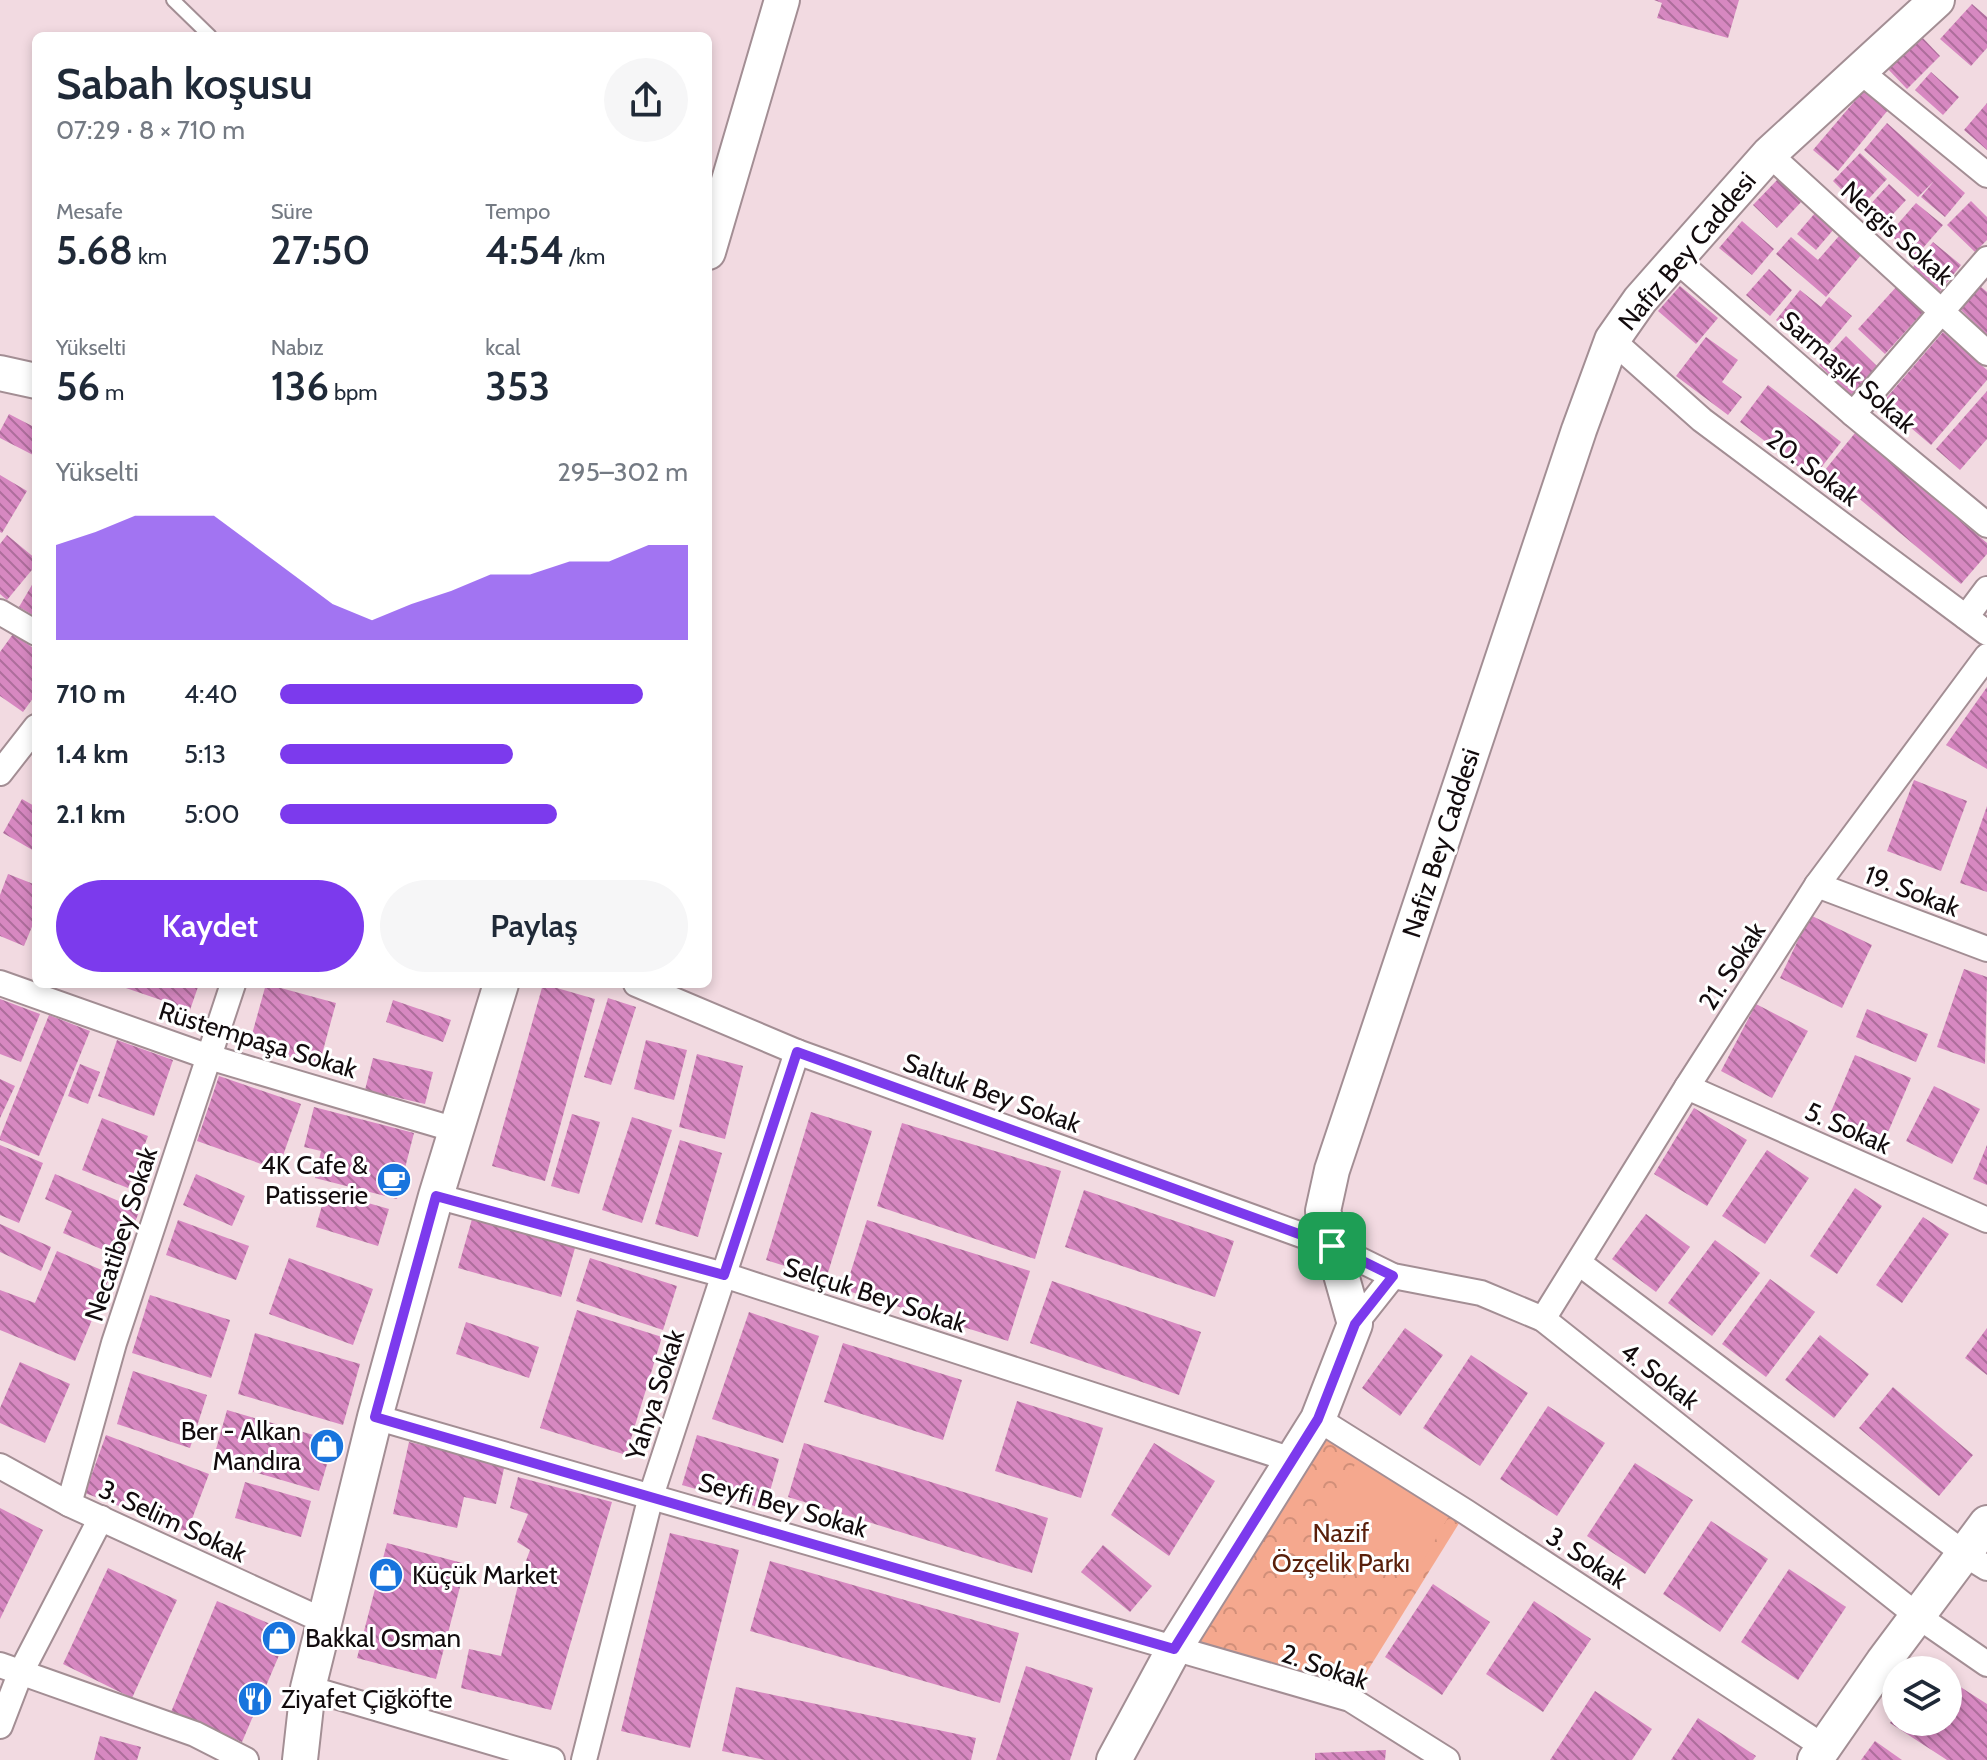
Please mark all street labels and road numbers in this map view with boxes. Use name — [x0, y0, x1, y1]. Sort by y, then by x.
street label: Nafiz Bey Caddesi — [1611, 165, 1763, 337]
street label: Nergis Sokak — [1834, 174, 1960, 292]
street label: Sarmaşık Sokak — [1773, 304, 1923, 440]
street label: 20. Sokak — [1760, 423, 1866, 513]
street label: Nafiz Bey Caddesi — [1395, 744, 1487, 942]
street label: 19. Sokak — [1860, 858, 1964, 924]
street label: 21. Sokak — [1692, 916, 1772, 1016]
street label: Rüstempaşa Sokak — [155, 995, 361, 1085]
street label: Saltuk Bey Sokak — [899, 1046, 1085, 1140]
street label: 5. Sokak — [1800, 1095, 1896, 1161]
street label: Necatibey Sokak — [78, 1143, 164, 1325]
street label: Selçuk Bey Sokak — [780, 1250, 971, 1340]
street label: Yahya Sokak — [619, 1325, 691, 1465]
street label: 4. Sokak — [1614, 1335, 1706, 1417]
street label: Seyfi Bey Sokak — [695, 1466, 872, 1544]
street label: 3. Selim Sokak — [94, 1473, 252, 1569]
street label: 3. Sokak — [1540, 1520, 1634, 1596]
street label: 2. Sokak — [1277, 1637, 1373, 1697]

